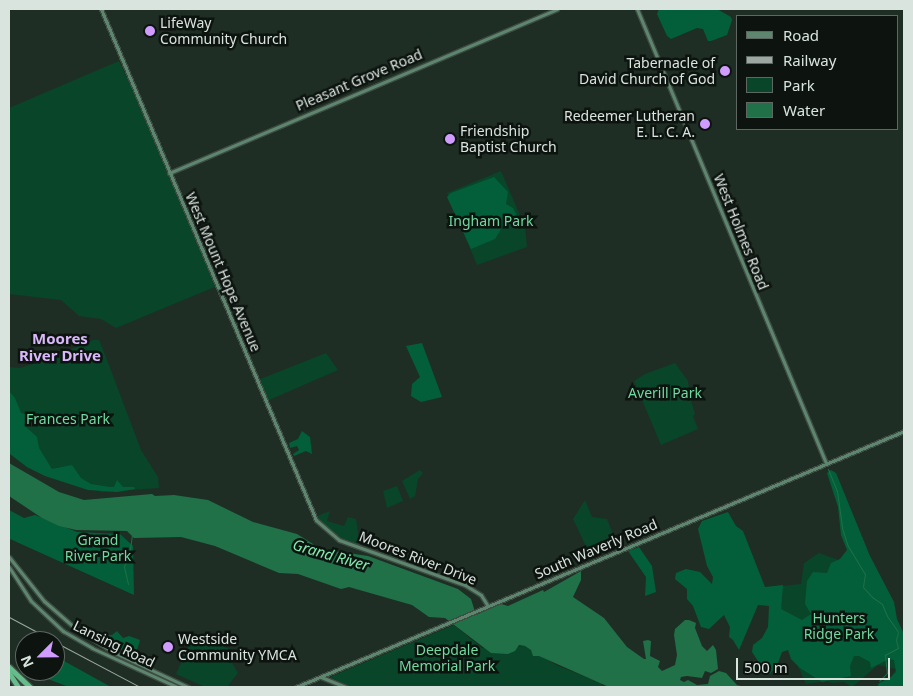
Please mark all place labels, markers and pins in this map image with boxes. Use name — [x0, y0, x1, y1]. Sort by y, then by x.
place label: LifeWay Community Church — [160, 15, 287, 48]
marker: LifeWay Community Church — [144, 25, 156, 37]
place label: Tabernacle of David Church of God — [579, 55, 715, 88]
marker: Tabernacle of David Church of God — [719, 65, 731, 77]
place label: Redeemer Lutheran E. L. C. A. — [564, 108, 695, 140]
marker: Redeemer Lutheran E. L. C. A. — [699, 118, 711, 130]
place label: Friendship Baptist Church — [460, 123, 557, 156]
marker: Friendship Baptist Church — [444, 133, 456, 145]
place label: Westside Community YMCA — [178, 631, 297, 664]
marker: Westside Community YMCA — [162, 641, 174, 653]

